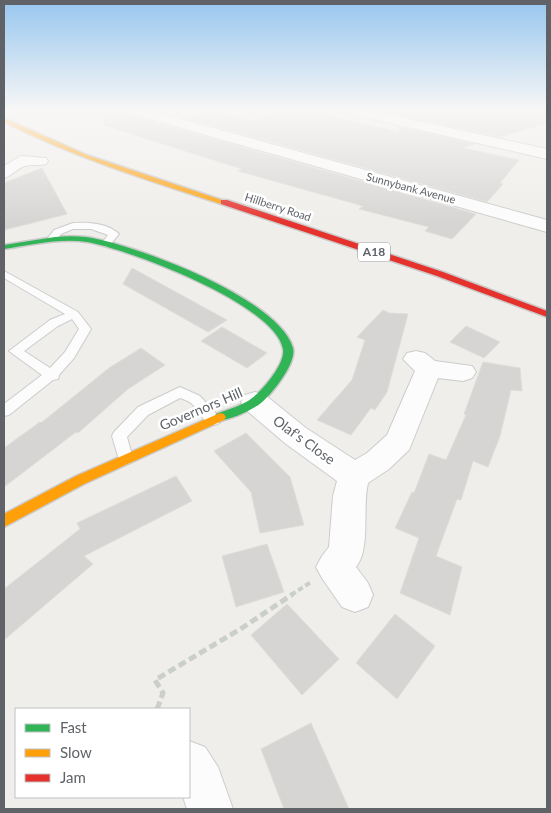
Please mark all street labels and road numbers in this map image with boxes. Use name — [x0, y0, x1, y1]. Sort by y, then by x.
street label: Sunnybank Avenue — [365, 169, 457, 206]
street label: Hillberry Road — [243, 190, 313, 223]
road number: A18 — [358, 242, 390, 262]
street label: Governors Hill — [157, 383, 245, 434]
street label: Olaf's Close — [270, 411, 339, 468]

